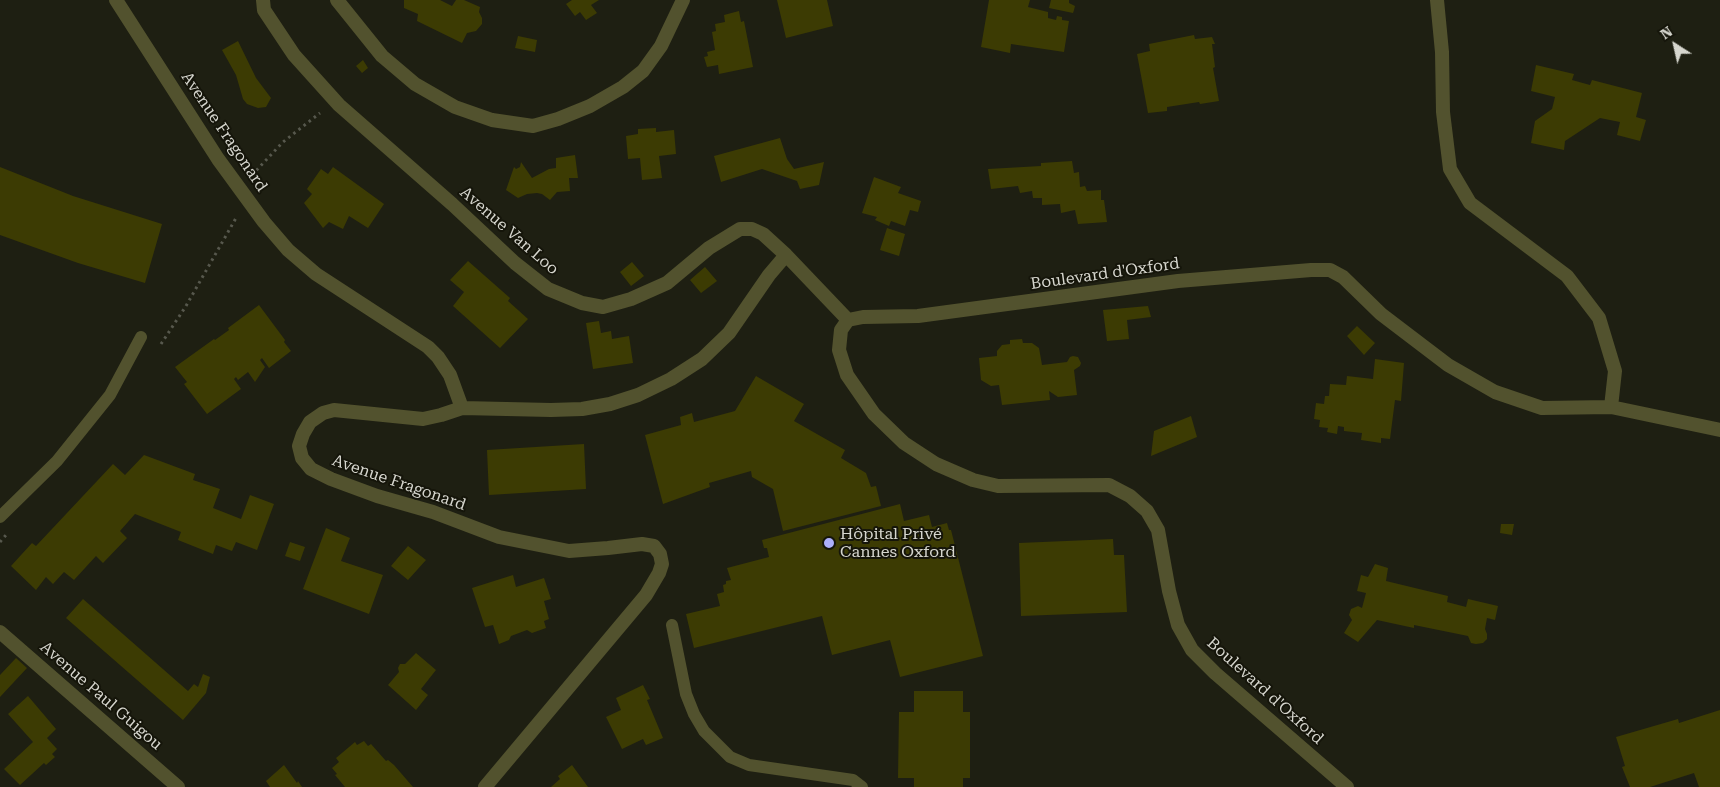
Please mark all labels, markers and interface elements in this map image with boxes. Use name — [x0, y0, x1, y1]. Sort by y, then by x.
north arrow — [1650, 20, 1700, 70]
text: N — [1657, 23, 1675, 42]
street label: Avenue Fragonard — [177, 69, 271, 195]
street label: Avenue Van Loo — [456, 183, 562, 279]
street label: Boulevard d'Oxford — [1029, 254, 1181, 294]
street label: Avenue Fragonard — [330, 451, 468, 515]
place label: Hôpital Privé Cannes Oxford — [840, 524, 956, 562]
marker: Hôpital Privé Cannes Oxford — [822, 536, 836, 550]
street label: Boulevard d'Oxford — [1203, 634, 1327, 748]
street label: Avenue Paul Guigou — [36, 638, 166, 754]

